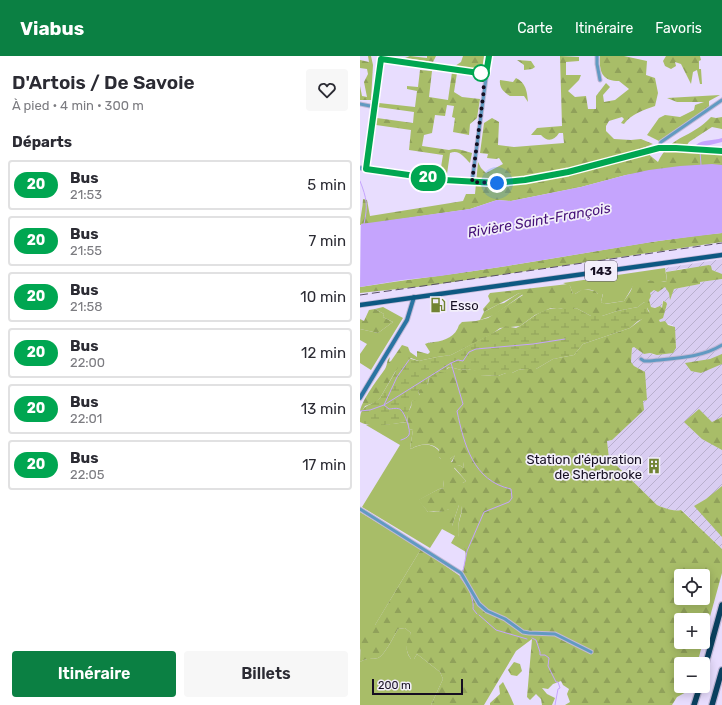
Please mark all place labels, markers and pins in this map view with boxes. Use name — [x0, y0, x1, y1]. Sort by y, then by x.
unlabelled marker — [472, 64, 490, 82]
fuel station icon: Esso — [429, 296, 447, 314]
place label: Esso — [450, 298, 479, 313]
place label: Station d'épuration de Sherbrooke — [526, 452, 642, 482]
building icon: Station d'épuration de Sherbrooke — [645, 457, 663, 475]

